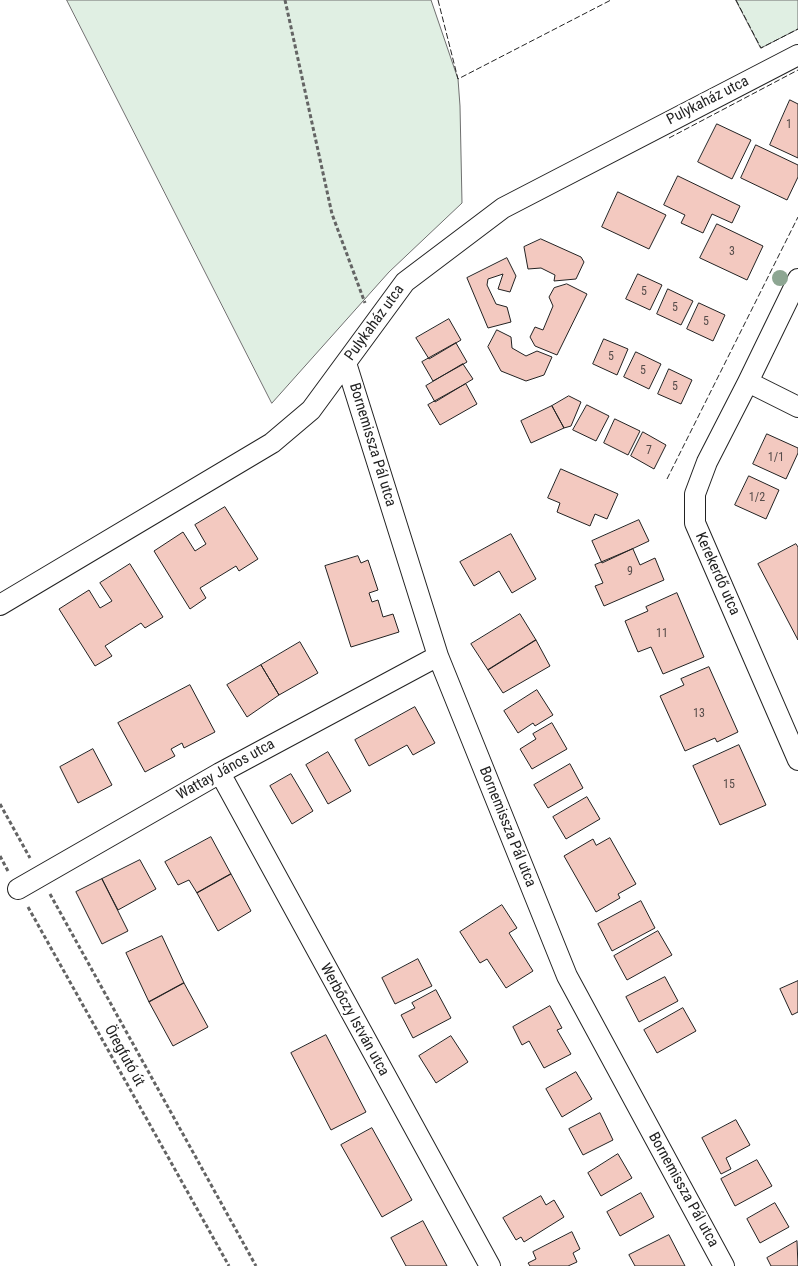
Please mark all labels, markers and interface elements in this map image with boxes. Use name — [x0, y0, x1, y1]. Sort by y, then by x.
street label: Pulykaház utca — [664, 73, 752, 129]
house number: 1 — [786, 118, 792, 132]
house number: 3 — [729, 245, 735, 259]
street label: Pulykaház utca — [341, 282, 409, 364]
house number: 5 — [641, 285, 647, 299]
house number: 5 — [672, 301, 678, 315]
house number: 5 — [703, 315, 709, 329]
house number: 5 — [608, 350, 614, 364]
house number: 5 — [640, 364, 646, 378]
house number: 5 — [672, 380, 678, 394]
street label: Bornemissza Pál utca — [345, 381, 399, 509]
house number: 7 — [646, 444, 652, 458]
house number: 1/1 — [768, 451, 784, 465]
house number: 1/2 — [749, 491, 765, 505]
street label: Kerekerdő utca — [691, 530, 743, 618]
house number: 9 — [627, 565, 633, 579]
house number: 11 — [656, 627, 668, 641]
house number: 13 — [693, 707, 705, 721]
street label: Wattay János utca — [174, 736, 278, 804]
street label: Bornemissza Pál utca — [475, 764, 539, 890]
house number: 15 — [723, 778, 735, 792]
street label: Werbőczy István utca — [316, 961, 392, 1079]
street label: Öregfutó út — [100, 1022, 148, 1090]
street label: Bornemissza Pál utca — [644, 1130, 722, 1250]

